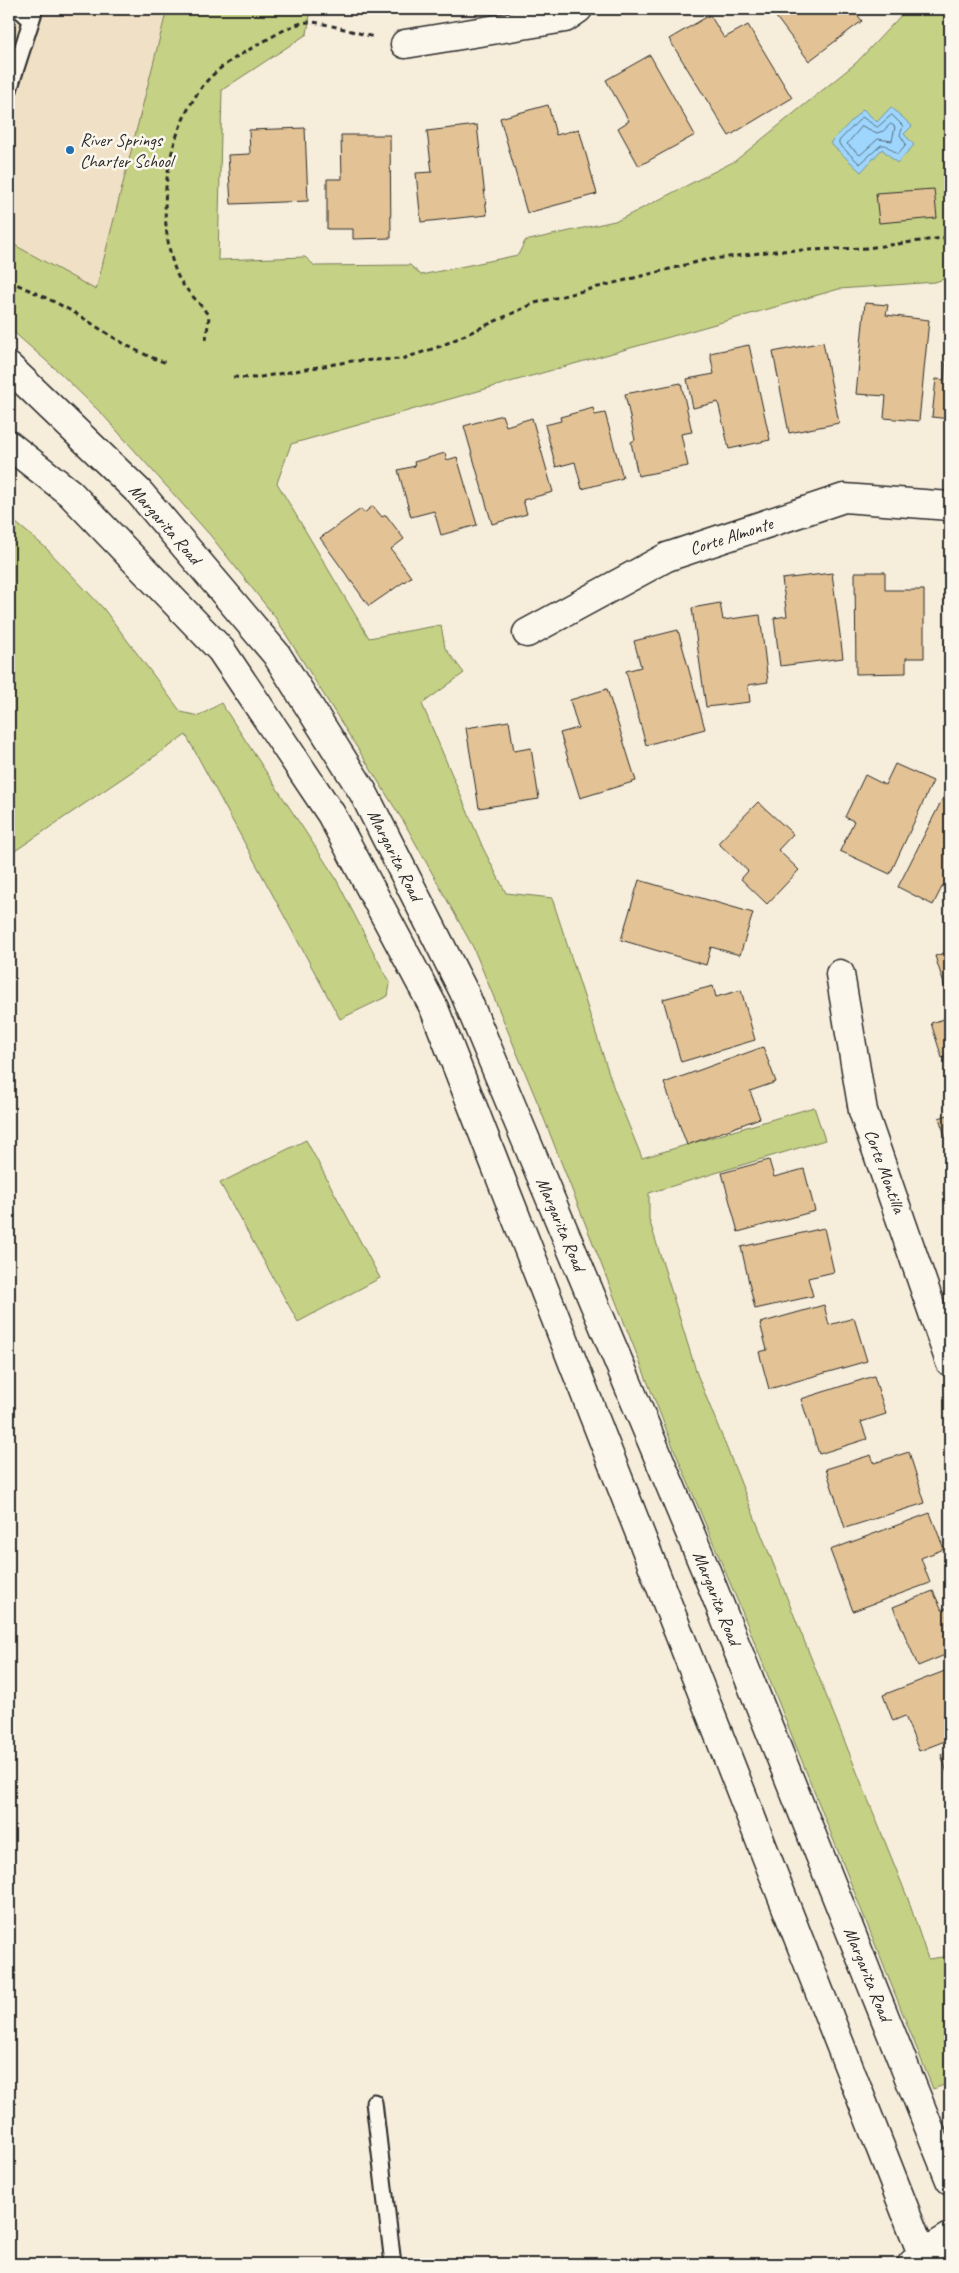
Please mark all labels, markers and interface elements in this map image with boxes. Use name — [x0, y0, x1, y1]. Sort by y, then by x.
place label: River Springs Charter School — [80, 129, 176, 172]
marker: River Springs Charter School — [64, 144, 76, 156]
street label: Margarita Road — [124, 479, 208, 571]
street label: Corte Almonte — [687, 512, 776, 560]
street label: Margarita Road — [363, 806, 429, 907]
street label: Corte Montilla — [860, 1126, 911, 1218]
street label: Margarita Road — [531, 1174, 592, 1277]
street label: Margarita Road — [688, 1548, 747, 1651]
street label: Margarita Road — [839, 1924, 898, 2027]

